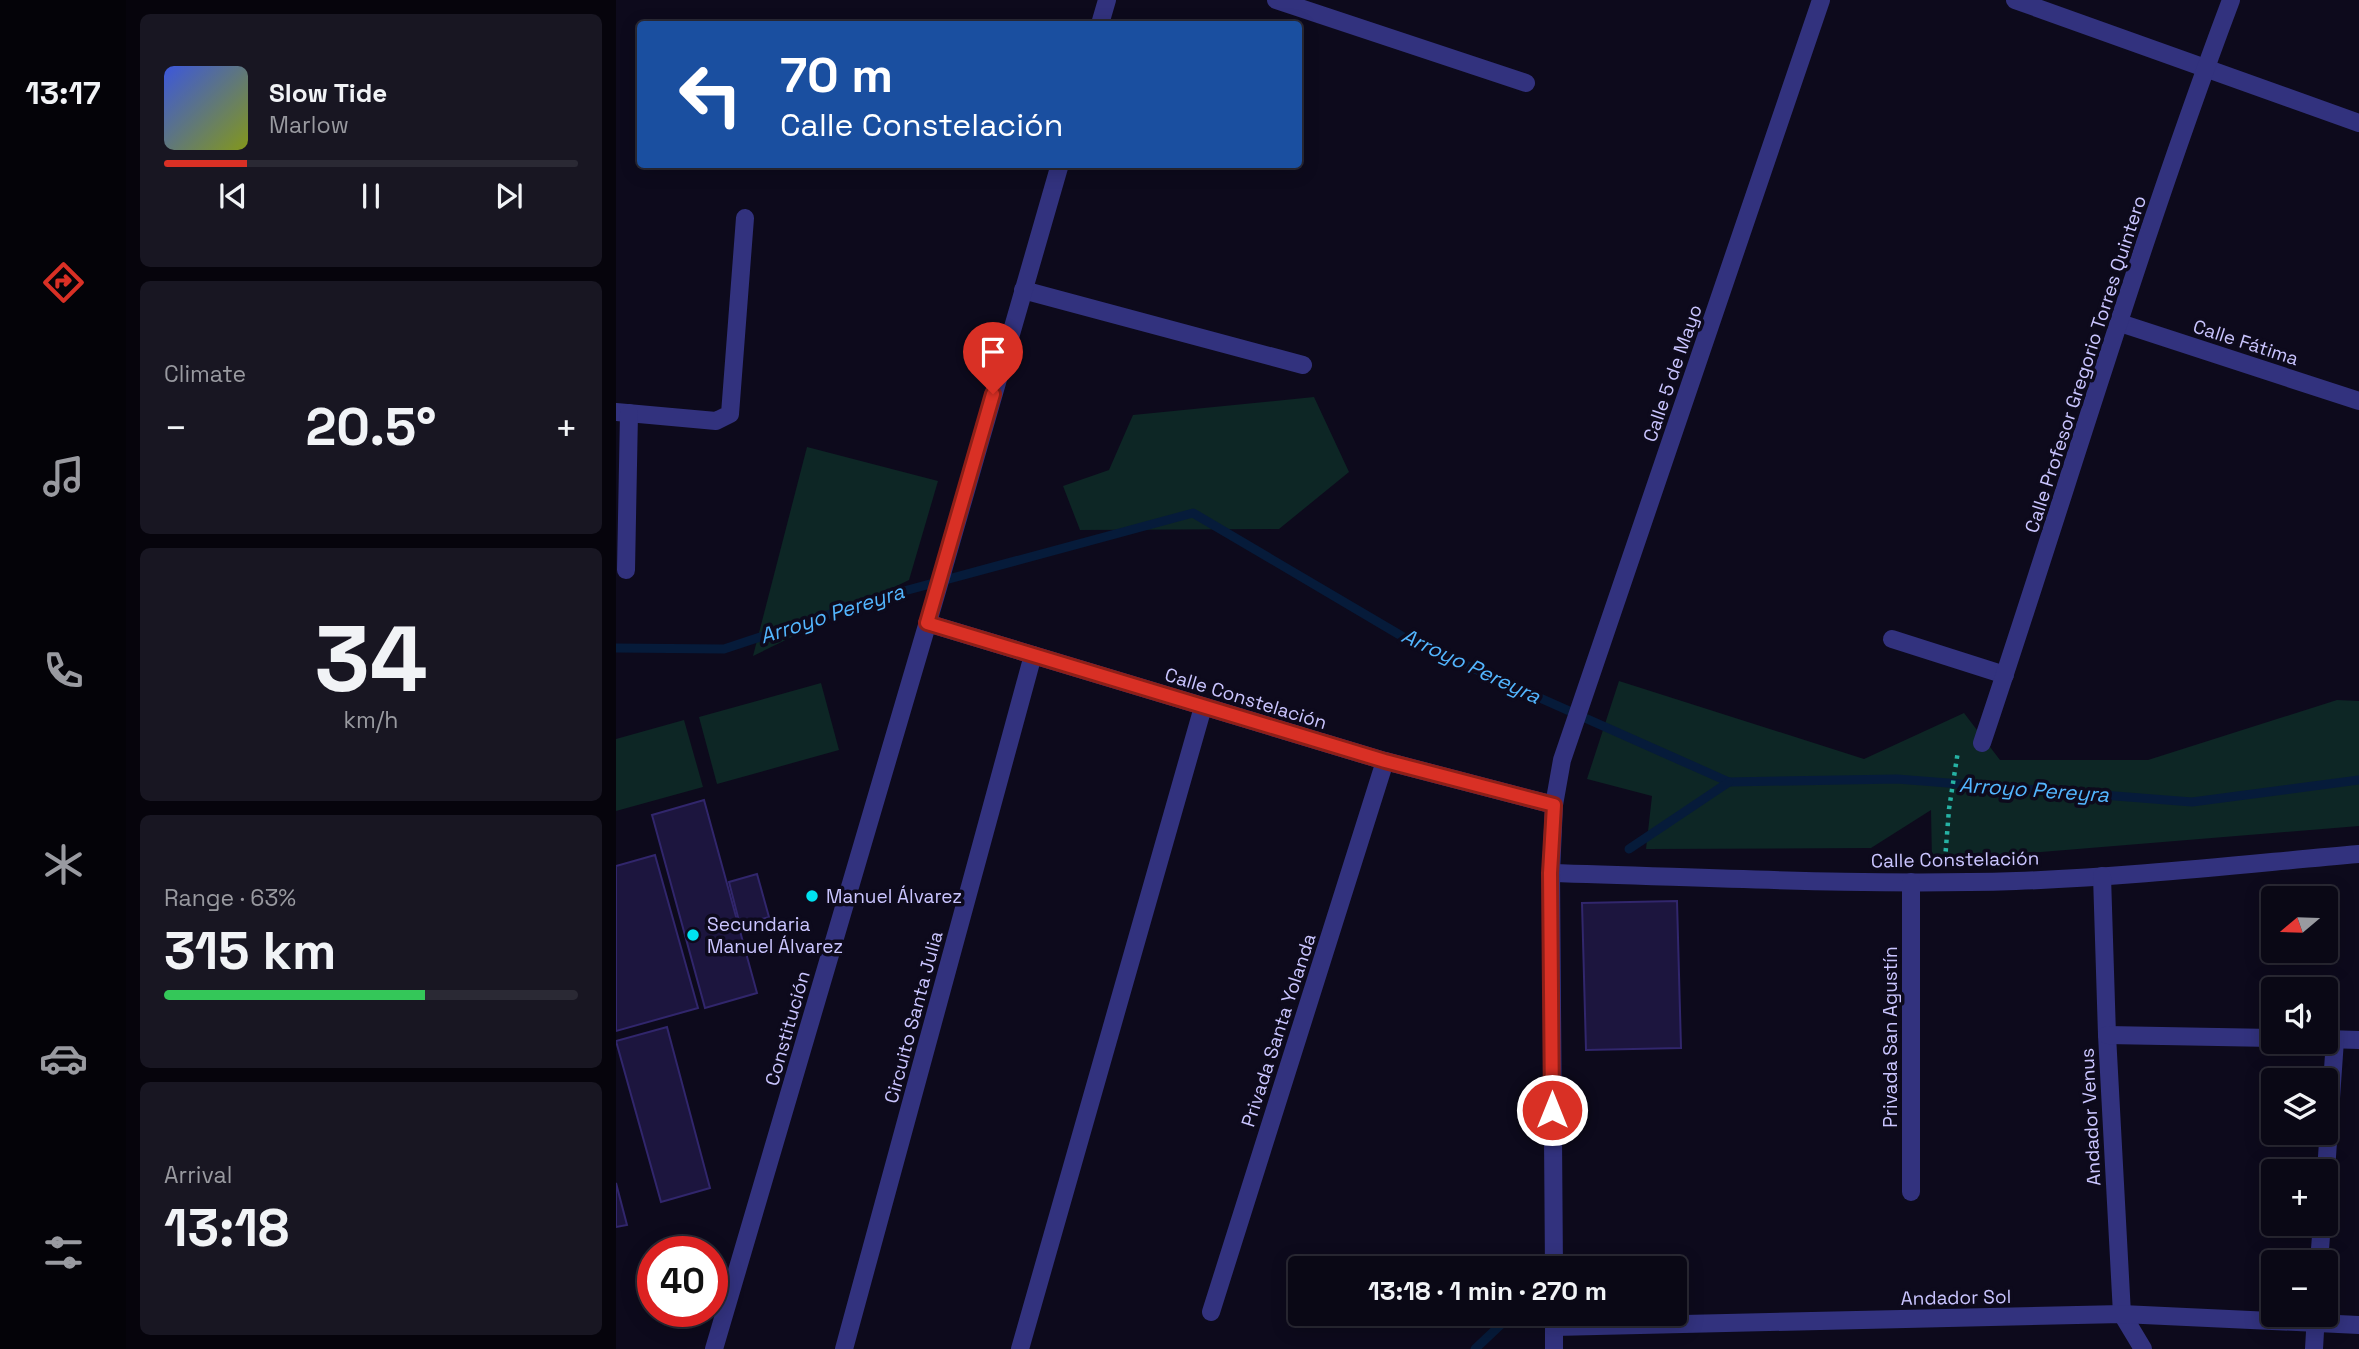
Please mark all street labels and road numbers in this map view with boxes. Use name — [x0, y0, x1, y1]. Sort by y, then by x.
street label: Calle Profesor Gregorio Torres Quintero — [2019, 192, 2152, 536]
street label: Calle 5 de Mayo — [1637, 301, 1708, 445]
street label: Calle Fátima — [2190, 314, 2302, 371]
street label: Calle Constelación — [1162, 662, 1330, 735]
street label: Calle Constelación — [1871, 846, 2039, 873]
street label: Circuito Santa Julia — [878, 928, 949, 1106]
street label: Privada Santa Yolanda — [1235, 930, 1322, 1130]
street label: Privada San Agustín — [1878, 946, 1903, 1128]
street label: Constitución — [759, 968, 816, 1089]
street label: Andador Venus — [2074, 1048, 2107, 1186]
street label: Andador Sol — [1901, 1284, 2012, 1311]

